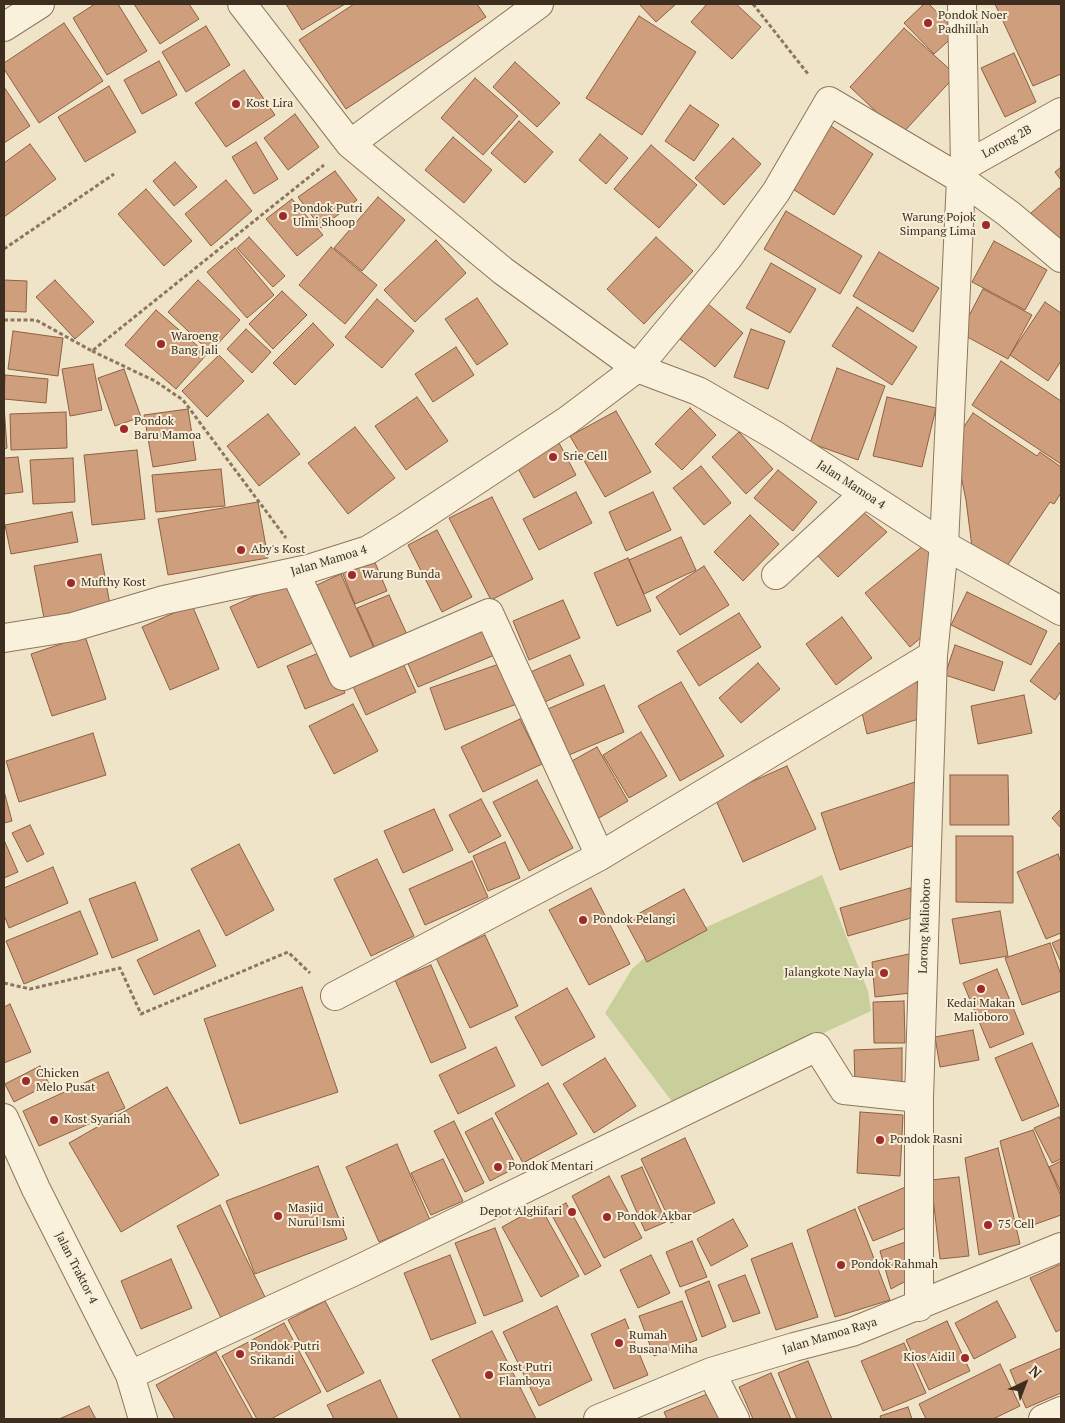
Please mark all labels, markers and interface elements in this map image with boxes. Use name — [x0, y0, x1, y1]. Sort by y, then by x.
place label: Pondok Noer Padhillah — [938, 9, 1007, 37]
marker: Pondok Noer Padhillah — [922, 17, 934, 29]
place label: Kost Lira — [246, 97, 293, 111]
marker: Kost Lira — [230, 98, 242, 110]
street label: Lorong 2B — [980, 122, 1034, 162]
place label: Pondok Putri Ulmi Shoop — [293, 202, 363, 230]
marker: Pondok Putri Ulmi Shoop — [277, 210, 289, 222]
place label: Warung Pojok Simpang Lima — [900, 211, 976, 239]
marker: Warung Pojok Simpang Lima — [980, 219, 992, 231]
place label: Waroeng Bang Jali — [171, 330, 218, 358]
marker: Waroeng Bang Jali — [155, 338, 167, 350]
place label: Pondok Baru Mamoa — [134, 415, 201, 443]
marker: Pondok Baru Mamoa — [118, 423, 130, 435]
place label: Srie Cell — [563, 450, 607, 464]
marker: Srie Cell — [547, 451, 559, 463]
street label: Jalan Mamoa 4 — [814, 458, 888, 512]
place label: Aby's Kost — [251, 543, 305, 557]
street label: Jalan Mamoa 4 — [289, 543, 369, 579]
marker: Aby's Kost — [235, 544, 247, 556]
place label: Warung Bunda — [362, 568, 440, 582]
marker: Warung Bunda — [346, 569, 358, 581]
place label: Mufthy Kost — [81, 576, 146, 590]
marker: Mufthy Kost — [65, 577, 77, 589]
street label: Lorong Malioboro — [916, 878, 934, 974]
place label: Pondok Pelangi — [593, 913, 676, 927]
marker: Pondok Pelangi — [577, 914, 589, 926]
place label: Jalangkote Nayla — [784, 966, 874, 980]
marker: Jalangkote Nayla — [878, 967, 890, 979]
marker: Kedai Makan Malioboro — [975, 983, 987, 995]
place label: Kedai Makan Malioboro — [947, 997, 1015, 1025]
place label: Chicken Melo Pusat — [36, 1067, 95, 1095]
marker: Chicken Melo Pusat — [20, 1075, 32, 1087]
place label: Kost Syariah — [64, 1113, 130, 1127]
marker: Kost Syariah — [48, 1114, 60, 1126]
place label: Pondok Rasni — [890, 1133, 963, 1147]
marker: Pondok Rasni — [874, 1134, 886, 1146]
place label: Pondok Mentari — [508, 1160, 593, 1174]
marker: Pondok Mentari — [492, 1161, 504, 1173]
place label: Masjid Nurul Ismi — [288, 1202, 345, 1230]
place label: Depot Alghifari — [480, 1205, 562, 1219]
marker: Depot Alghifari — [566, 1206, 578, 1218]
marker: Masjid Nurul Ismi — [272, 1210, 284, 1222]
place label: Pondok Akbar — [617, 1210, 692, 1224]
marker: Pondok Akbar — [601, 1211, 613, 1223]
place label: 75 Cell — [998, 1218, 1034, 1232]
marker: 75 Cell — [982, 1219, 994, 1231]
street label: Jalan Traktor 4 — [52, 1230, 100, 1306]
place label: Pondok Rahmah — [851, 1258, 938, 1272]
marker: Pondok Rahmah — [835, 1259, 847, 1271]
street label: Jalan Mamoa Raya — [781, 1315, 879, 1357]
place label: Rumah Busana Miha — [629, 1329, 698, 1357]
marker: Rumah Busana Miha — [613, 1337, 625, 1349]
place label: Pondok Putri Srikandi — [250, 1340, 320, 1368]
marker: Pondok Putri Srikandi — [234, 1348, 246, 1360]
place label: Kios Aidil — [903, 1351, 955, 1365]
marker: Kios Aidil — [959, 1352, 971, 1364]
north arrow — [1000, 1358, 1050, 1408]
place label: Kost Putri Flamboya — [499, 1361, 552, 1389]
text: N — [1025, 1361, 1046, 1382]
marker: Kost Putri Flamboya — [483, 1369, 495, 1381]

